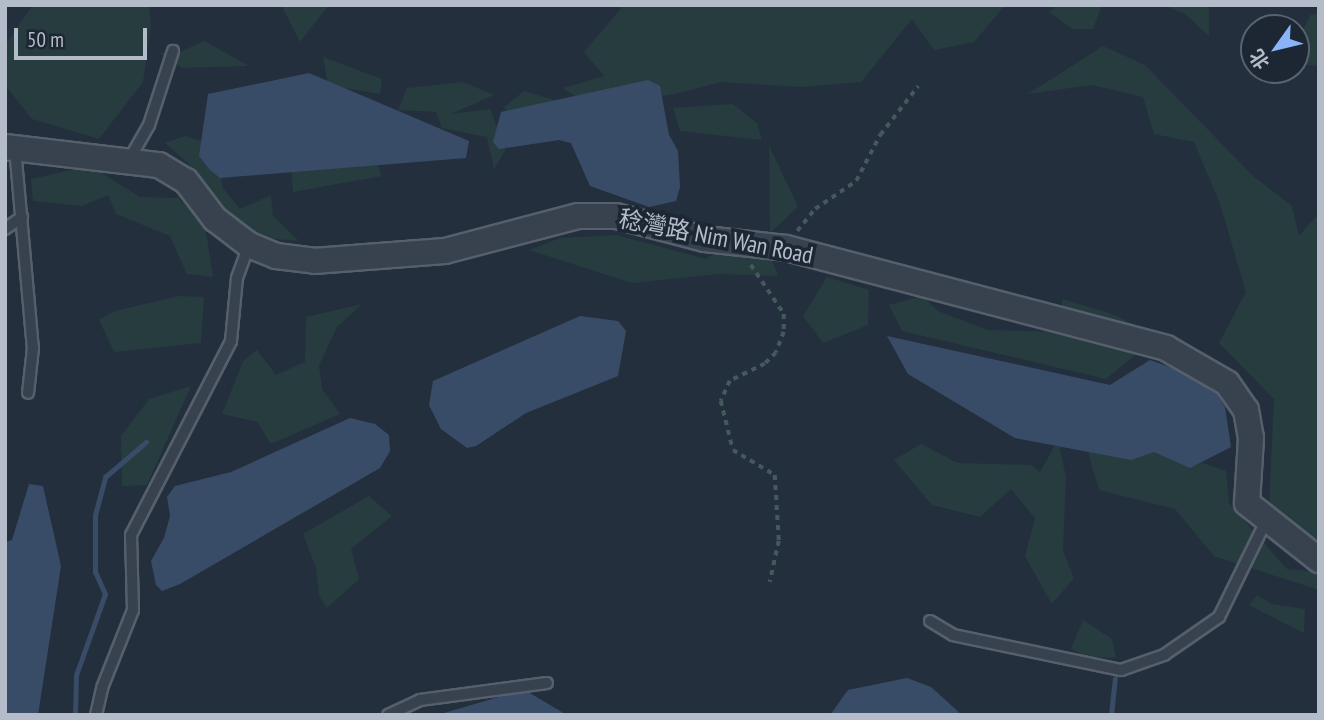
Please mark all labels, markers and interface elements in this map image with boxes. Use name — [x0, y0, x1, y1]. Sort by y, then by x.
scale bar — [18, 14, 150, 58]
north arrow — [1240, 14, 1310, 84]
text: 50 m — [27, 26, 64, 53]
text: 北 — [1244, 45, 1275, 74]
street label: 稔灣路 Nim Wan Road — [616, 204, 816, 270]

